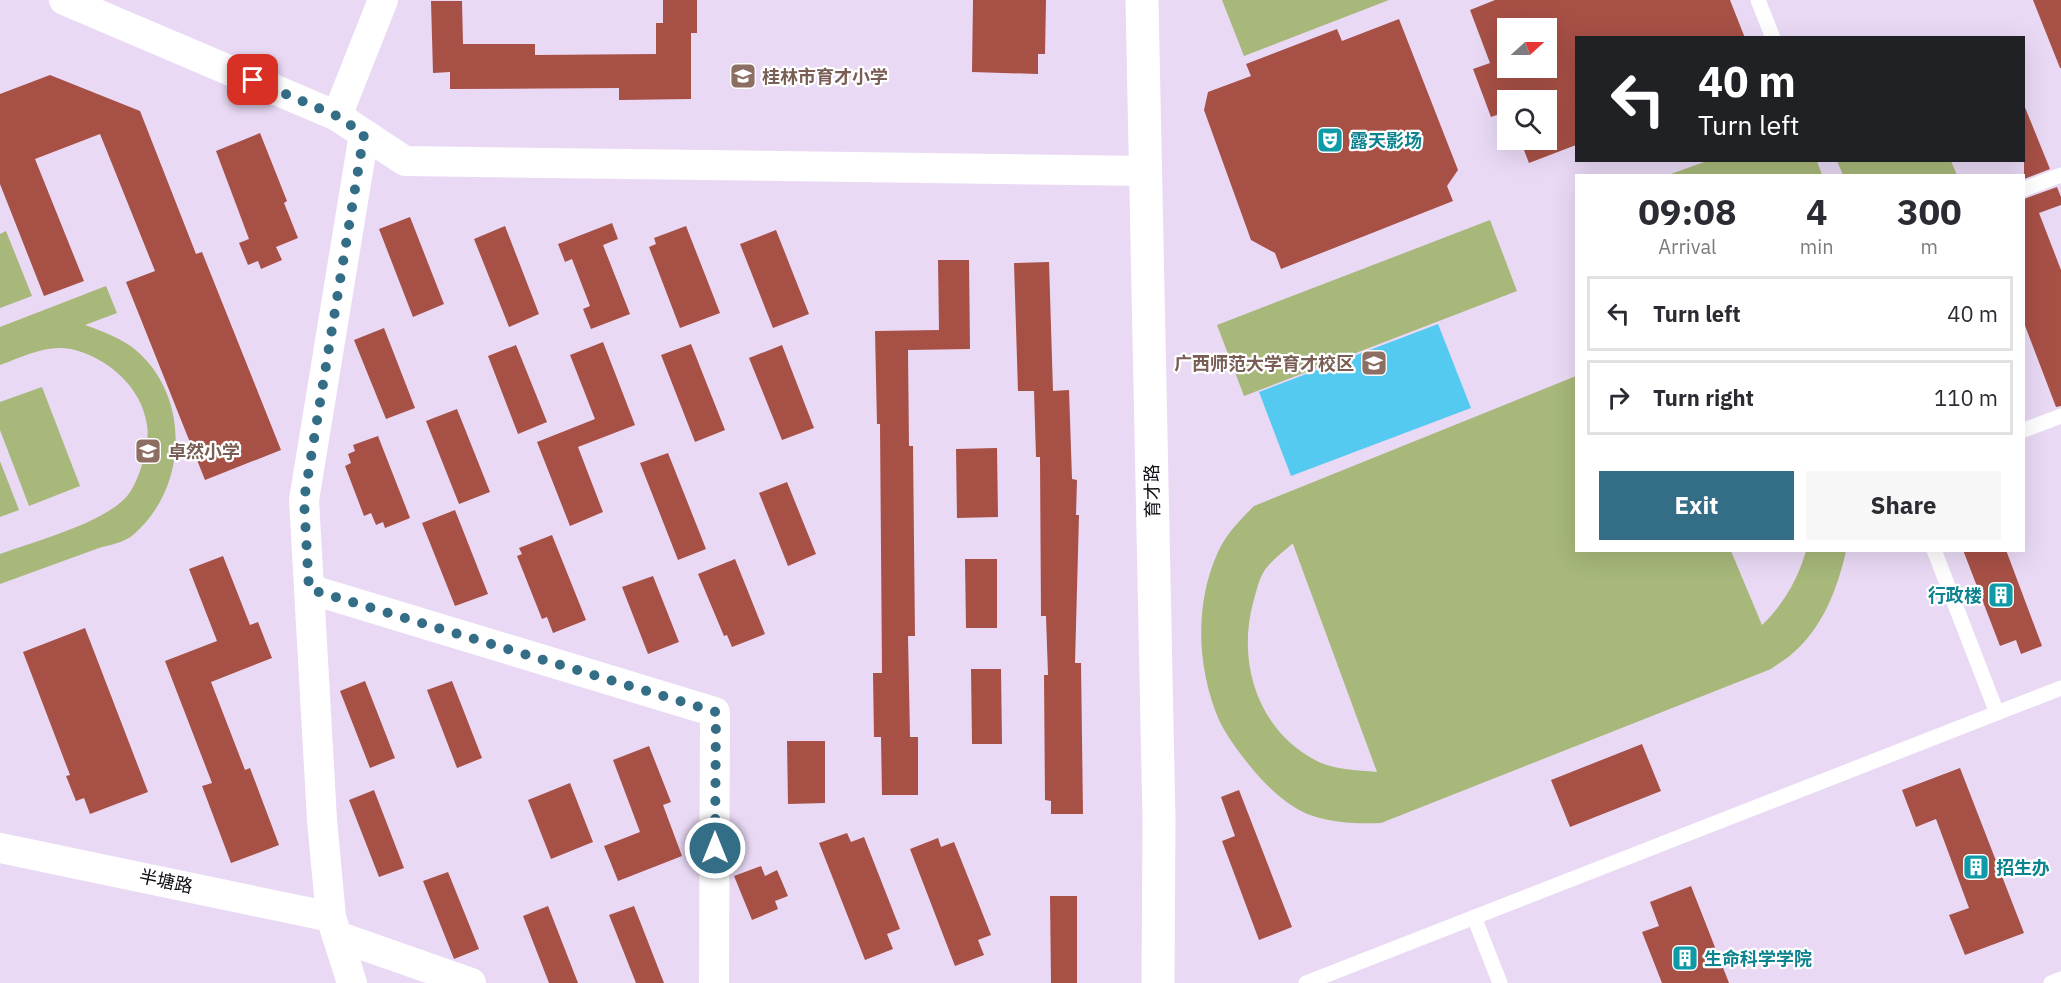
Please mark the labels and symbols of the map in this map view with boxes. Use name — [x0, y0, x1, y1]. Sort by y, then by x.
north arrow — [1497, 18, 1557, 78]
pin — [227, 54, 278, 105]
school or university icon: 桂林市育才小学 — [728, 61, 758, 91]
place label: 桂林市育才小学 — [762, 65, 888, 88]
theatre icon: 露天影场 — [1315, 125, 1345, 155]
place label: 露天影场 — [1350, 129, 1422, 152]
school or university icon: 广西师范大学育才校区 — [1359, 348, 1389, 378]
place label: 广西师范大学育才校区 — [1174, 352, 1354, 375]
school or university icon: 卓然小学 — [133, 436, 163, 466]
place label: 卓然小学 — [168, 440, 240, 463]
street label: 育才路 — [1140, 464, 1164, 518]
building icon: 行政楼 — [1986, 580, 2016, 610]
place label: 行政楼 — [1928, 584, 1982, 607]
position arrow — [683, 816, 747, 880]
building icon: 招生办 — [1961, 852, 1991, 882]
place label: 招生办 — [1996, 856, 2050, 879]
street label: 半塘路 — [137, 864, 195, 898]
building icon: 生命科学学院 — [1670, 943, 1700, 973]
place label: 生命科学学院 — [1704, 947, 1812, 970]

